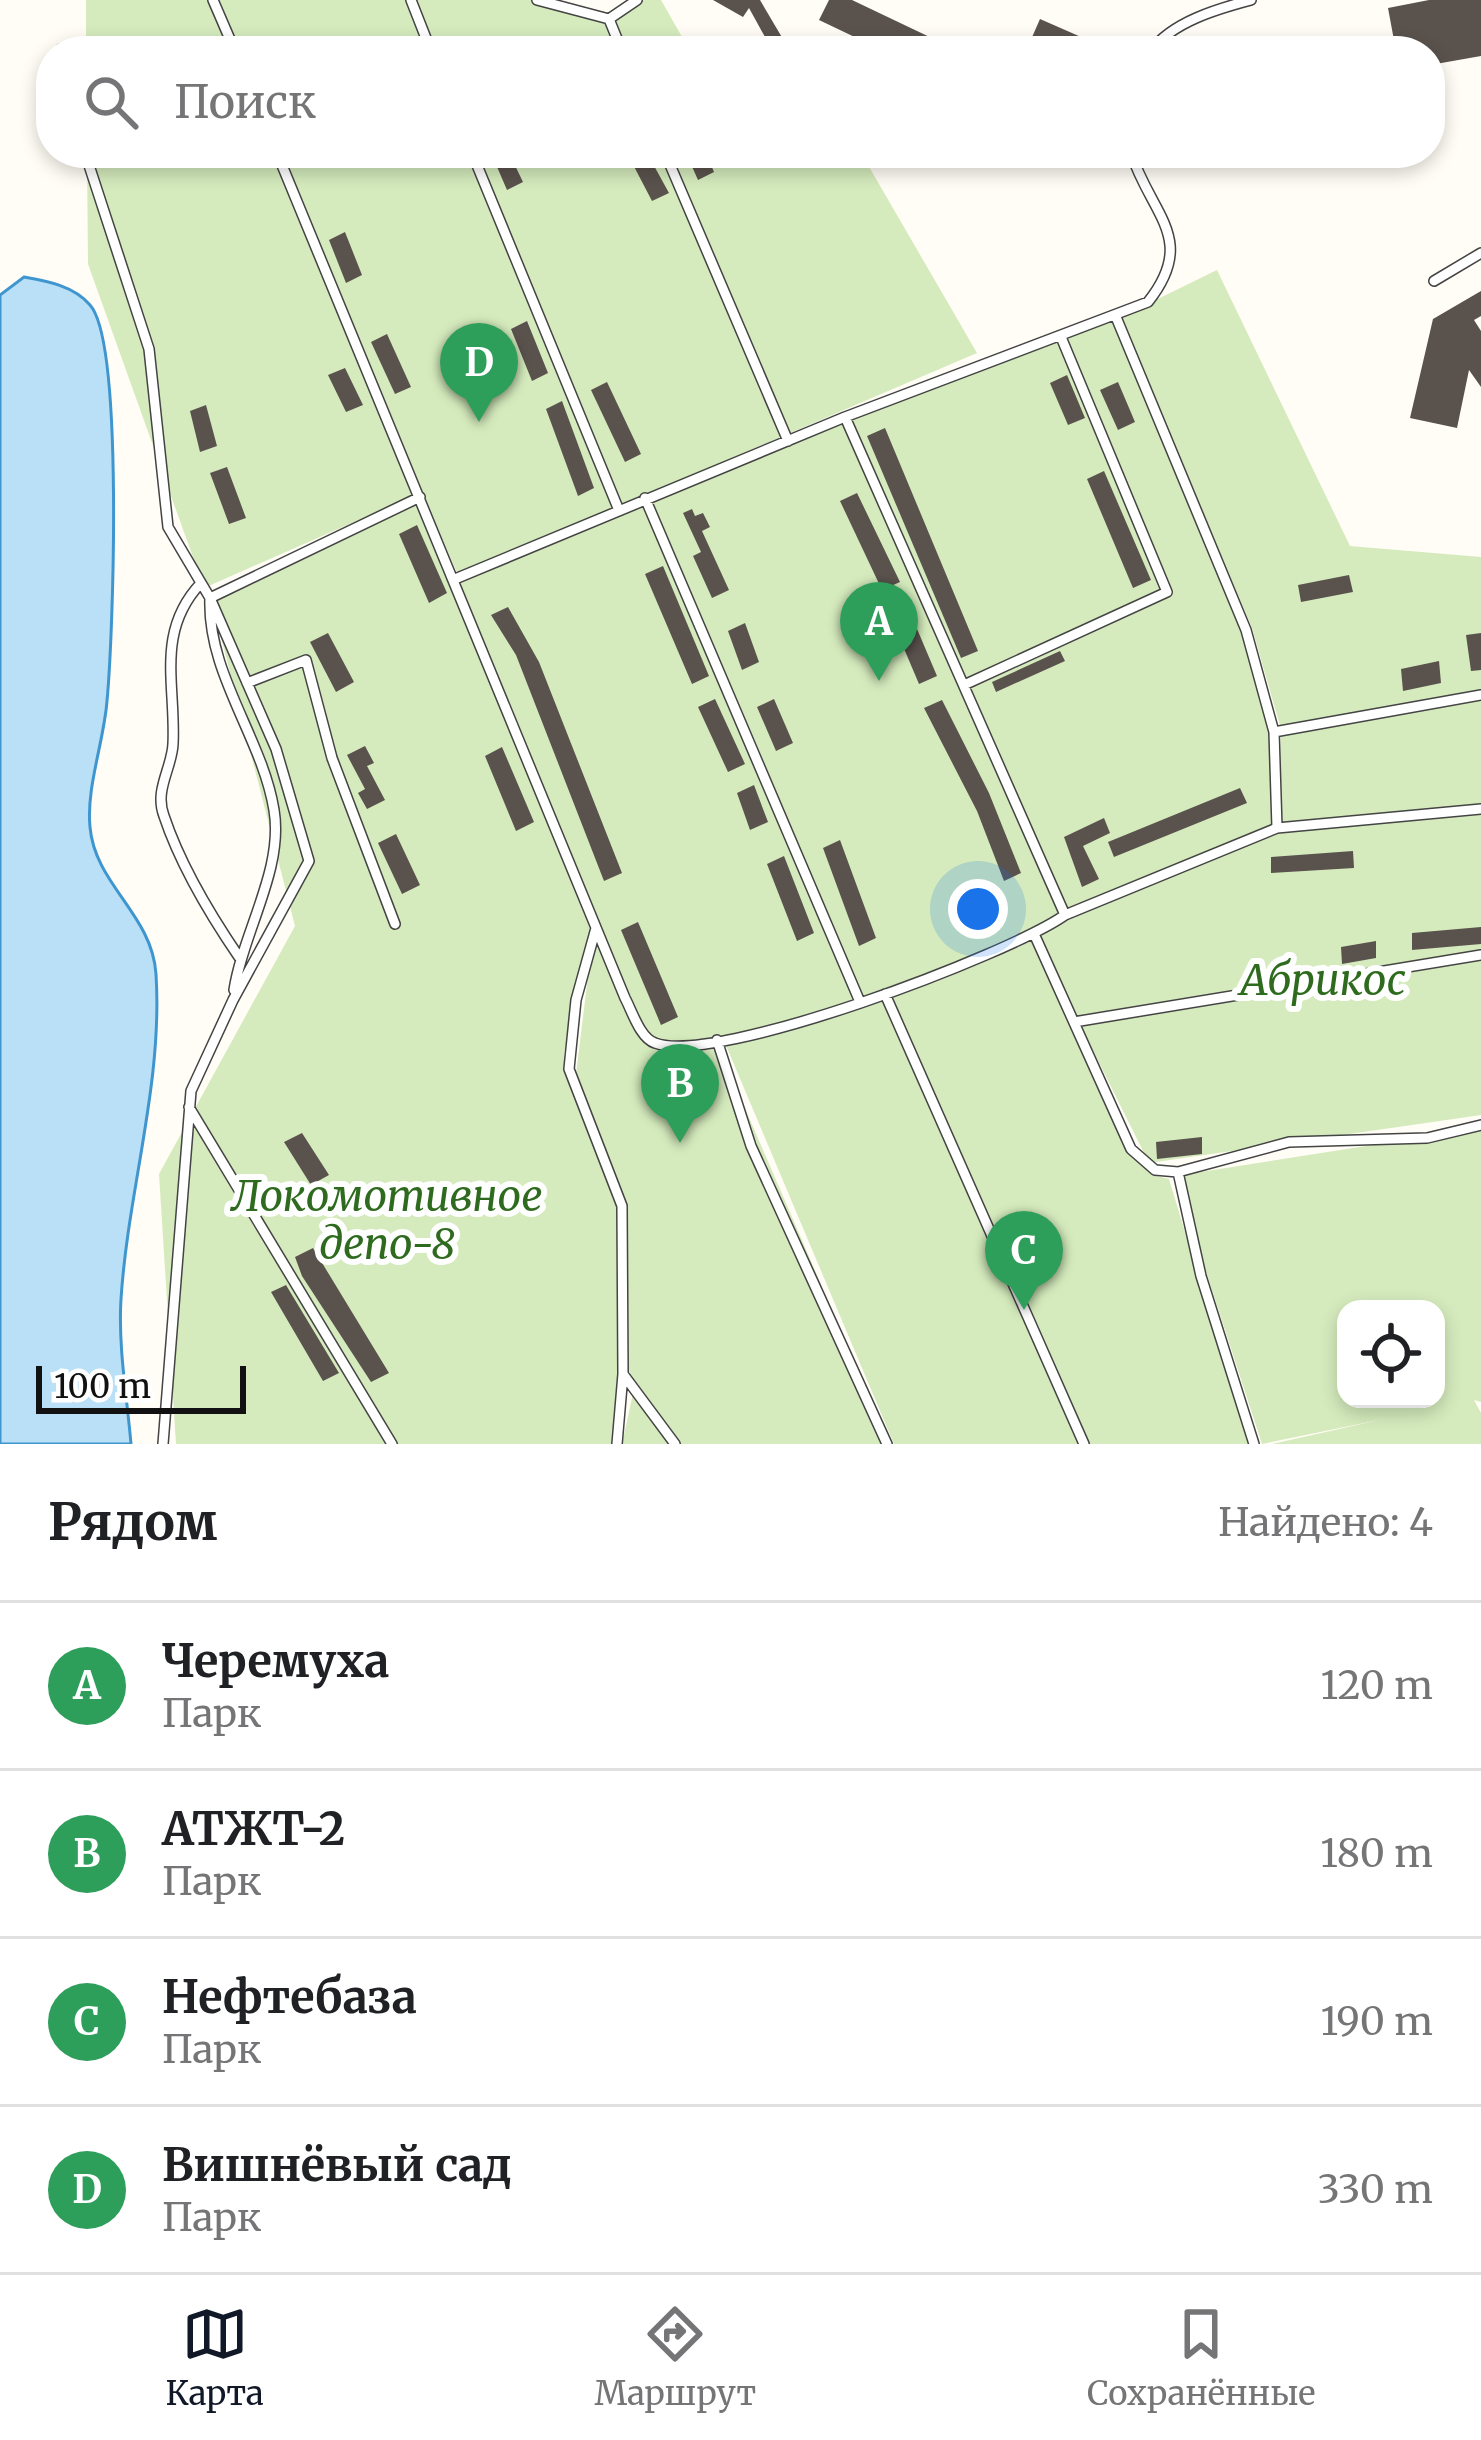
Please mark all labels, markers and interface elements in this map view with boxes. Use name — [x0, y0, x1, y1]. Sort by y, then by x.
search box — [36, 36, 1445, 168]
icon: search — [78, 69, 144, 135]
text: Поиск — [174, 74, 316, 130]
pin: D — [440, 323, 518, 422]
pin: A — [840, 582, 918, 681]
your location — [948, 879, 1008, 939]
park label: Абрикос — [1237, 954, 1406, 1006]
pin: B — [641, 1044, 719, 1143]
park label: Локомотивное депо-8 — [229, 1170, 543, 1270]
pin: C — [985, 1211, 1063, 1310]
map controls — [1337, 1300, 1445, 1408]
button: locate — [1337, 1300, 1445, 1408]
scale bar — [36, 1360, 246, 1413]
text: 100 m — [54, 1366, 151, 1407]
text: Рядом — [48, 1490, 217, 1554]
text: Найдено: 4 — [1218, 1498, 1433, 1547]
text: Черемуха — [162, 1633, 389, 1689]
text: A — [73, 1661, 101, 1710]
text: 120 m — [1320, 1661, 1433, 1710]
text: Парк — [162, 1689, 261, 1738]
text: АТЖТ-2 — [162, 1801, 345, 1857]
text: B — [73, 1829, 101, 1878]
text: 180 m — [1320, 1829, 1433, 1878]
text: Парк — [162, 1857, 261, 1906]
text: Нефтебаза — [162, 1969, 417, 2025]
text: C — [74, 1997, 100, 2046]
text: 190 m — [1321, 1997, 1433, 2046]
text: Парк — [162, 2025, 261, 2074]
text: Вишнёвый сад — [162, 2137, 512, 2193]
text: D — [72, 2165, 102, 2214]
text: 330 m — [1317, 2165, 1433, 2214]
text: Парк — [162, 2193, 261, 2242]
tab: Карта — [165, 2301, 264, 2414]
tab: Маршрут — [594, 2301, 756, 2414]
tab: Сохранённые — [1087, 2301, 1316, 2414]

